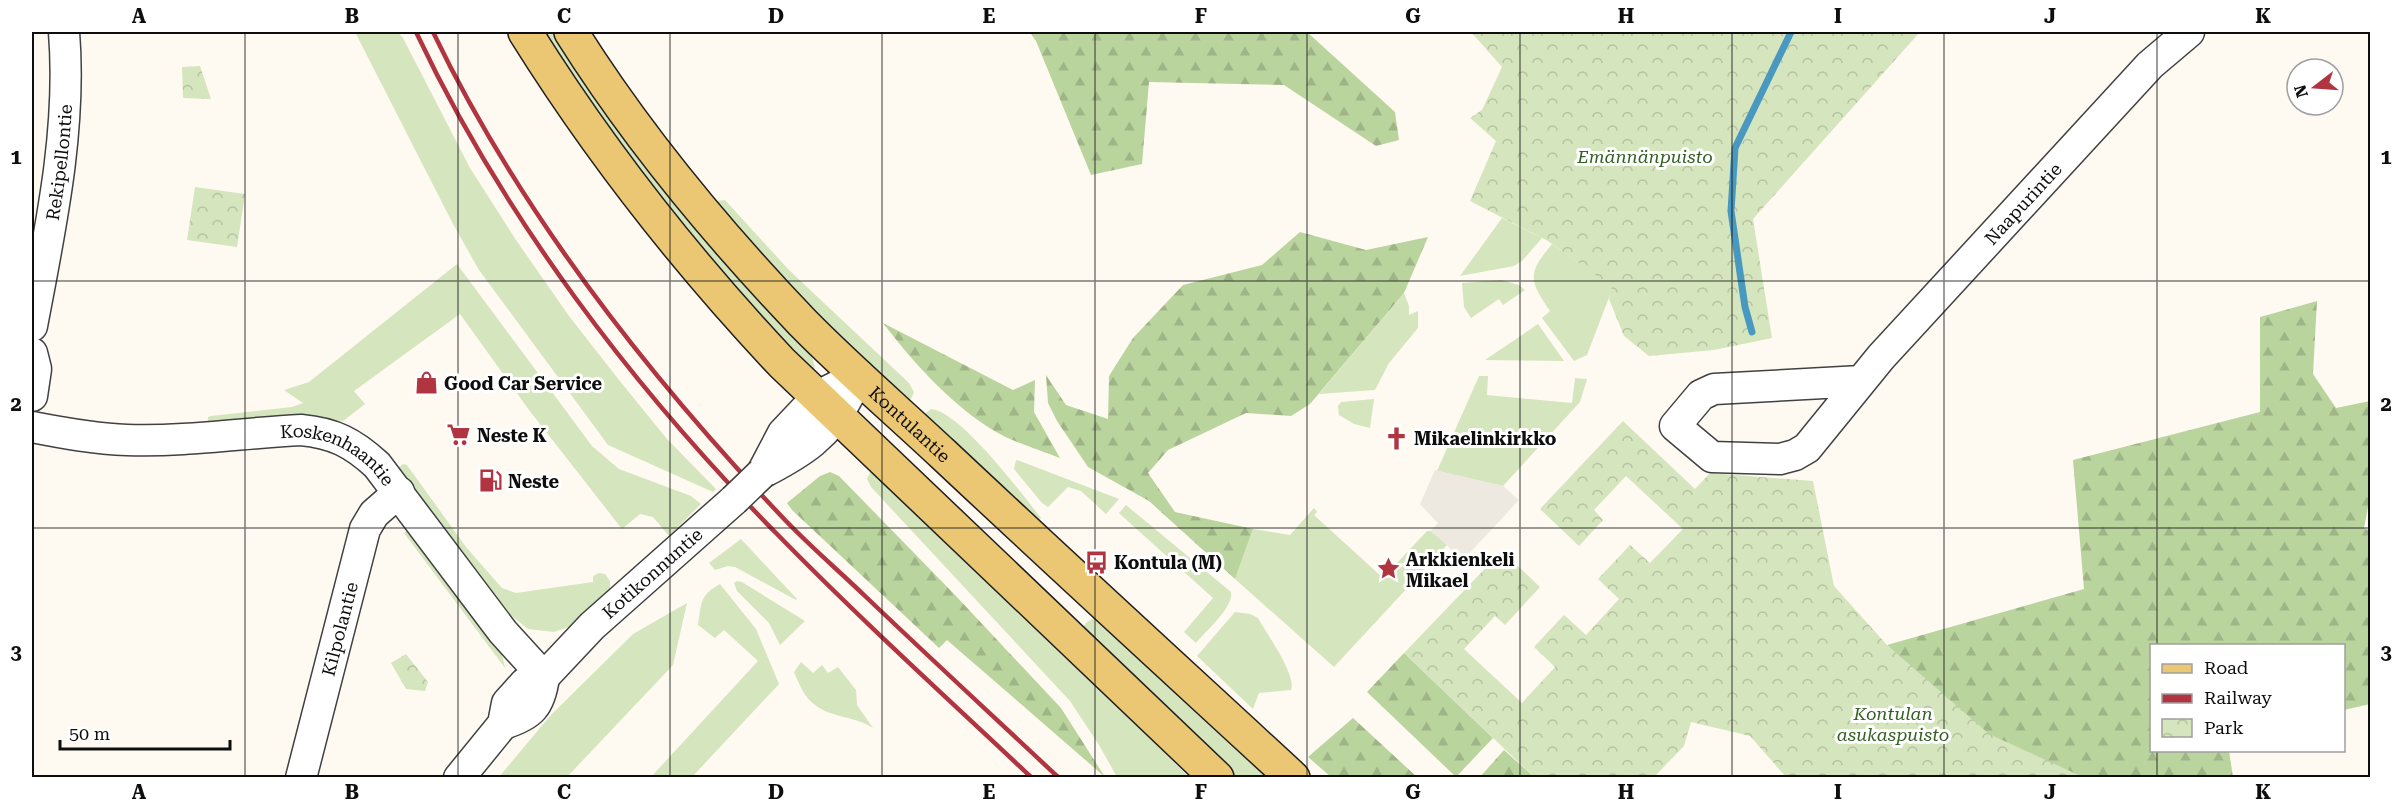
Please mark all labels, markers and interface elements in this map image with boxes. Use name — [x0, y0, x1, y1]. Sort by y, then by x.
text: A — [132, 4, 147, 28]
text: B — [345, 4, 359, 28]
text: C — [557, 4, 571, 28]
text: D — [768, 4, 784, 28]
text: E — [983, 4, 996, 28]
text: F — [1195, 4, 1207, 28]
text: G — [1405, 4, 1421, 28]
text: H — [1618, 4, 1634, 28]
text: I — [1834, 4, 1842, 28]
text: J — [2044, 4, 2056, 28]
text: K — [2255, 4, 2271, 28]
north arrow — [2285, 57, 2345, 117]
text: N — [2290, 83, 2312, 100]
street label: Rekipellontie — [41, 104, 75, 222]
text: 1 — [10, 145, 22, 169]
text: 1 — [2380, 145, 2392, 169]
park label: Emännänpuisto — [1576, 146, 1713, 167]
street label: Naapurintie — [1980, 158, 2066, 249]
shop icon: Good Car Service — [413, 370, 439, 396]
place label: Good Car Service — [444, 373, 603, 394]
street label: Kontulantie — [865, 381, 955, 466]
text: 2 — [10, 392, 22, 416]
text: 2 — [2380, 392, 2392, 416]
street label: Koskenhaantie — [279, 419, 399, 490]
supermarket icon: Neste K — [446, 422, 472, 448]
place label: Neste K — [477, 425, 547, 446]
church icon: Mikaelinkirkko — [1383, 425, 1409, 451]
place label: Mikaelinkirkko — [1414, 428, 1557, 449]
fuel station icon: Neste — [477, 468, 503, 494]
place label: Neste — [508, 471, 559, 492]
street label: Kotikonnuntie — [598, 523, 706, 623]
bus stop icon: Kontula (M) — [1083, 549, 1109, 575]
place label: Arkkienkeli Mikael — [1406, 549, 1514, 591]
place label: Kontula (M) — [1114, 552, 1222, 573]
place icon: Arkkienkeli Mikael — [1375, 556, 1401, 582]
street label: Kilpolantie — [317, 579, 362, 678]
text: 3 — [10, 640, 22, 664]
text: 3 — [2380, 640, 2392, 664]
legend — [2150, 644, 2345, 752]
text: Road — [2204, 657, 2249, 678]
text: Railway — [2204, 687, 2272, 708]
park label: Kontulan asukaspuisto — [1837, 703, 1949, 745]
scale bar — [60, 713, 230, 751]
text: Park — [2204, 717, 2244, 738]
text: 50 m — [69, 723, 110, 744]
text: A — [132, 780, 147, 804]
text: B — [345, 780, 359, 804]
text: C — [557, 780, 571, 804]
text: D — [768, 780, 784, 804]
text: E — [983, 780, 996, 804]
text: F — [1195, 780, 1207, 804]
text: G — [1405, 780, 1421, 804]
text: H — [1618, 780, 1634, 804]
text: I — [1834, 780, 1842, 804]
text: J — [2044, 780, 2056, 804]
text: K — [2255, 780, 2271, 804]

